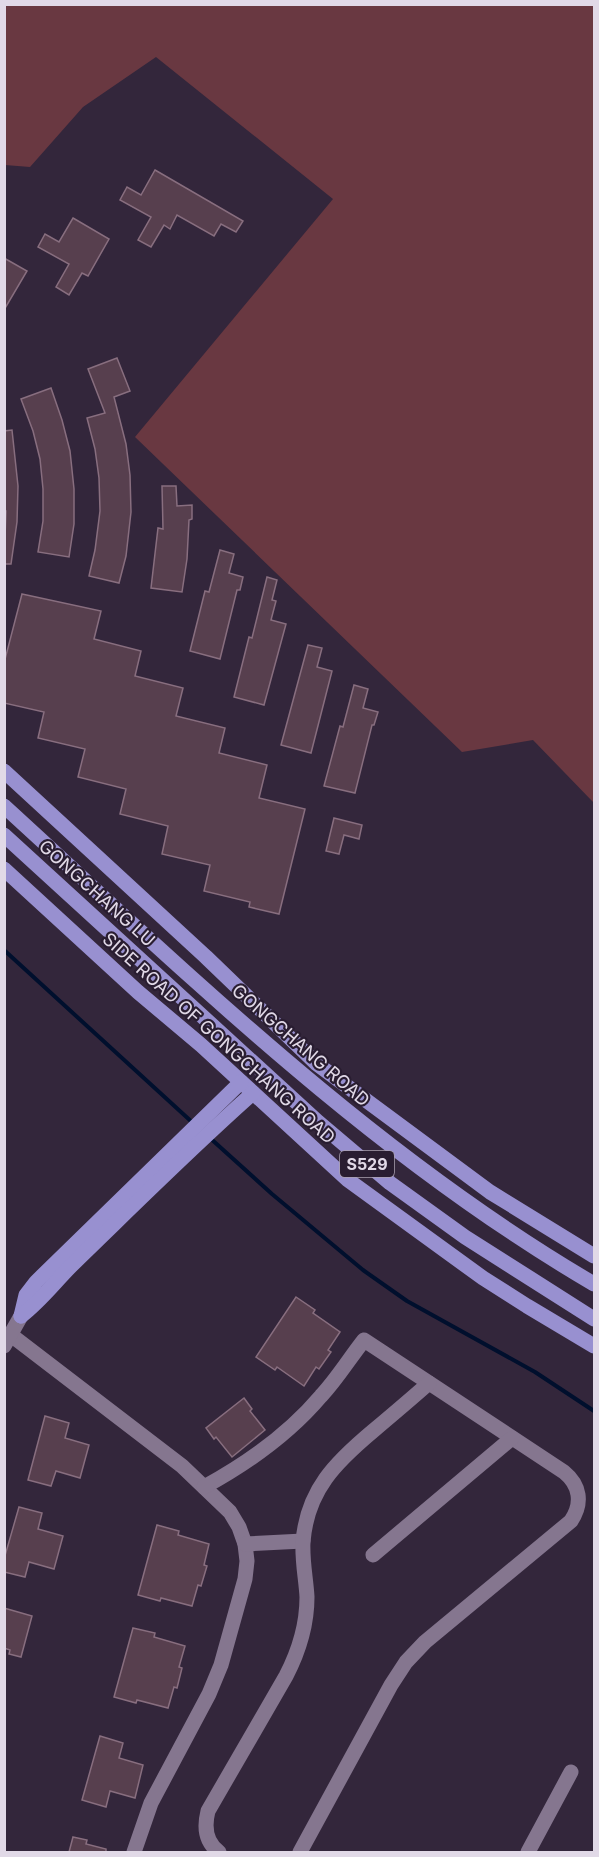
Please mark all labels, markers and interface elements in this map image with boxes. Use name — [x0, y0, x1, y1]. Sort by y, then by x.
street label: GONGCHANG LU — [35, 835, 159, 951]
street label: SIDE ROAD OF GONGCHANG ROAD — [98, 928, 340, 1148]
street label: GONGCHANG ROAD — [228, 979, 374, 1111]
road number: S529 — [340, 1151, 394, 1177]

